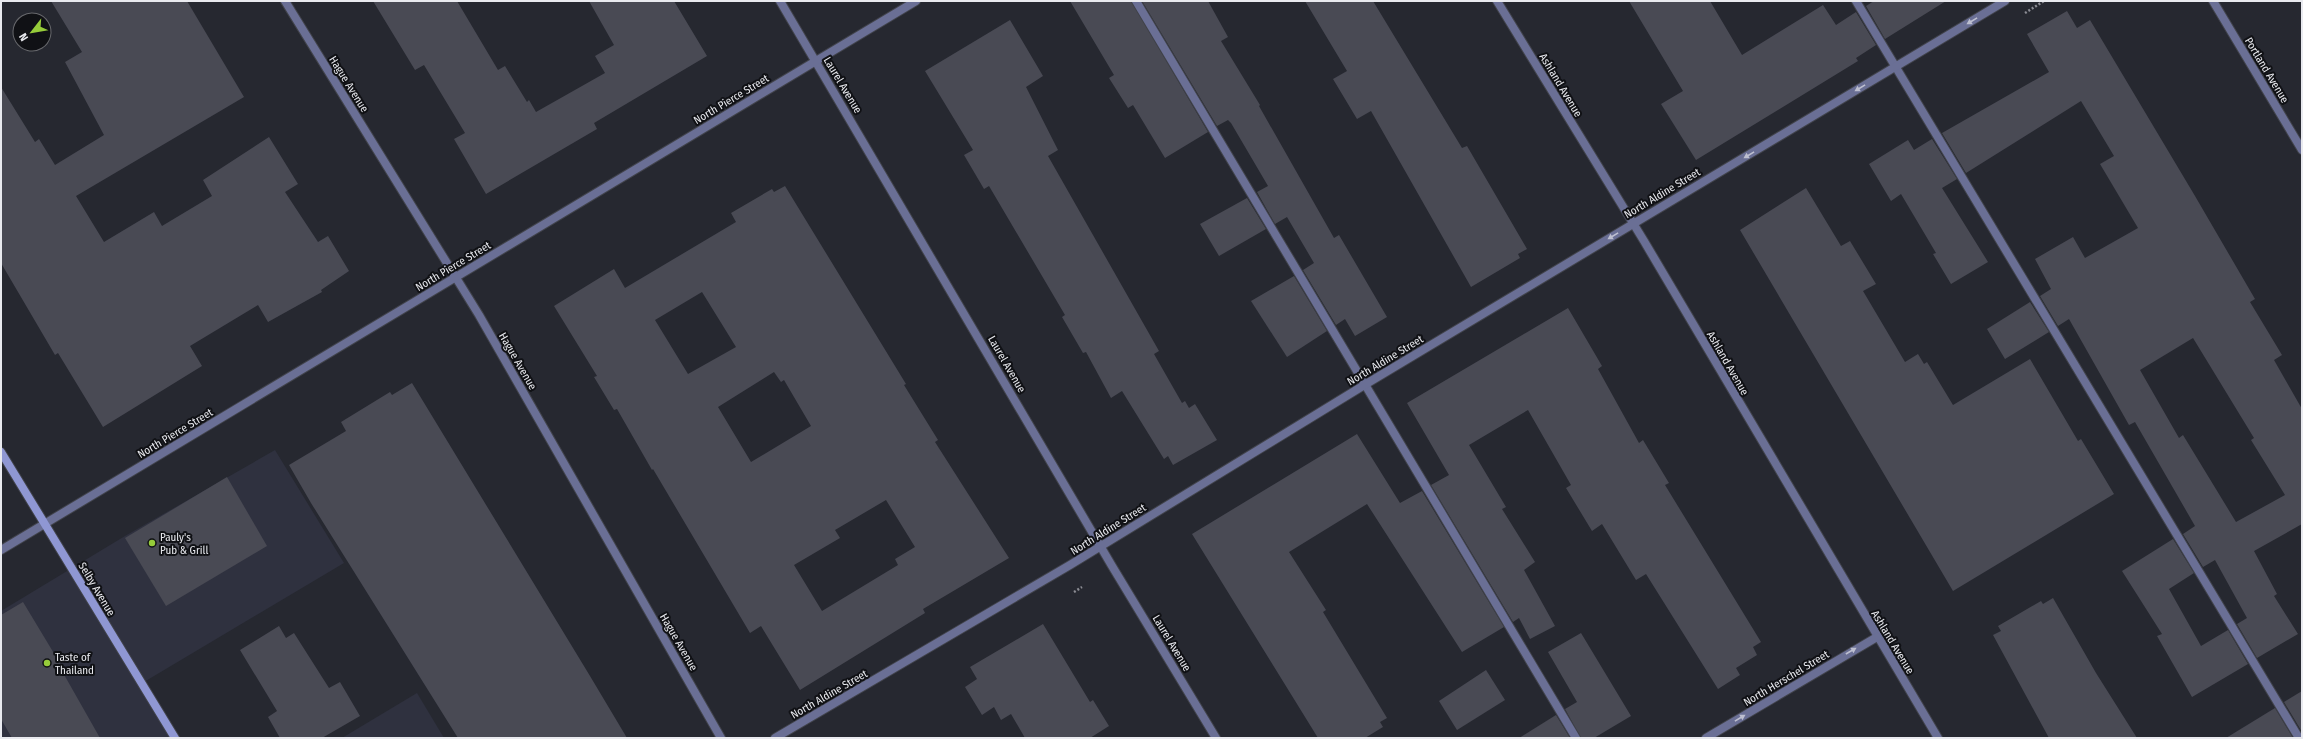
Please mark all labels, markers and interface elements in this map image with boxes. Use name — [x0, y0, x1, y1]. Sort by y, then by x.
north arrow — [12, 12, 52, 52]
one-way arrow — [1967, 17, 1977, 25]
text: N — [17, 31, 31, 43]
street label: Portland Avenue — [2242, 35, 2291, 105]
street label: Ashland Avenue — [1536, 51, 1585, 119]
street label: Hague Avenue — [326, 54, 371, 115]
street label: Laurel Avenue — [821, 55, 864, 116]
street label: North Pierce Street — [691, 72, 772, 127]
one-way arrow — [1855, 84, 1865, 92]
one-way arrow — [1743, 151, 1755, 158]
street label: North Aldine Street — [1622, 165, 1703, 221]
one-way arrow — [1607, 232, 1619, 239]
street label: North Pierce Street — [413, 239, 494, 294]
street label: Ashland Avenue — [1704, 329, 1751, 398]
street label: Hague Avenue — [496, 330, 539, 392]
street label: North Aldine Street — [1345, 332, 1426, 388]
street label: Laurel Avenue — [985, 334, 1028, 395]
street label: North Pierce Street — [135, 406, 216, 461]
street label: North Aldine Street — [1068, 501, 1149, 558]
place label: Pauly's Pub & Grill — [160, 531, 208, 557]
marker: Pauly's Pub & Grill — [147, 538, 157, 548]
street label: Selby Avenue — [76, 560, 118, 618]
street label: Ashland Avenue — [1868, 608, 1917, 676]
street label: Hague Avenue — [657, 611, 700, 673]
street label: Laurel Avenue — [1150, 613, 1193, 674]
street label: North Herschel Street — [1741, 648, 1832, 709]
one-way arrow — [1845, 648, 1857, 655]
place label: Taste of Thailand — [55, 651, 94, 677]
marker: Taste of Thailand — [42, 658, 52, 668]
street label: North Aldine Street — [789, 667, 870, 722]
one-way arrow — [1735, 714, 1745, 722]

